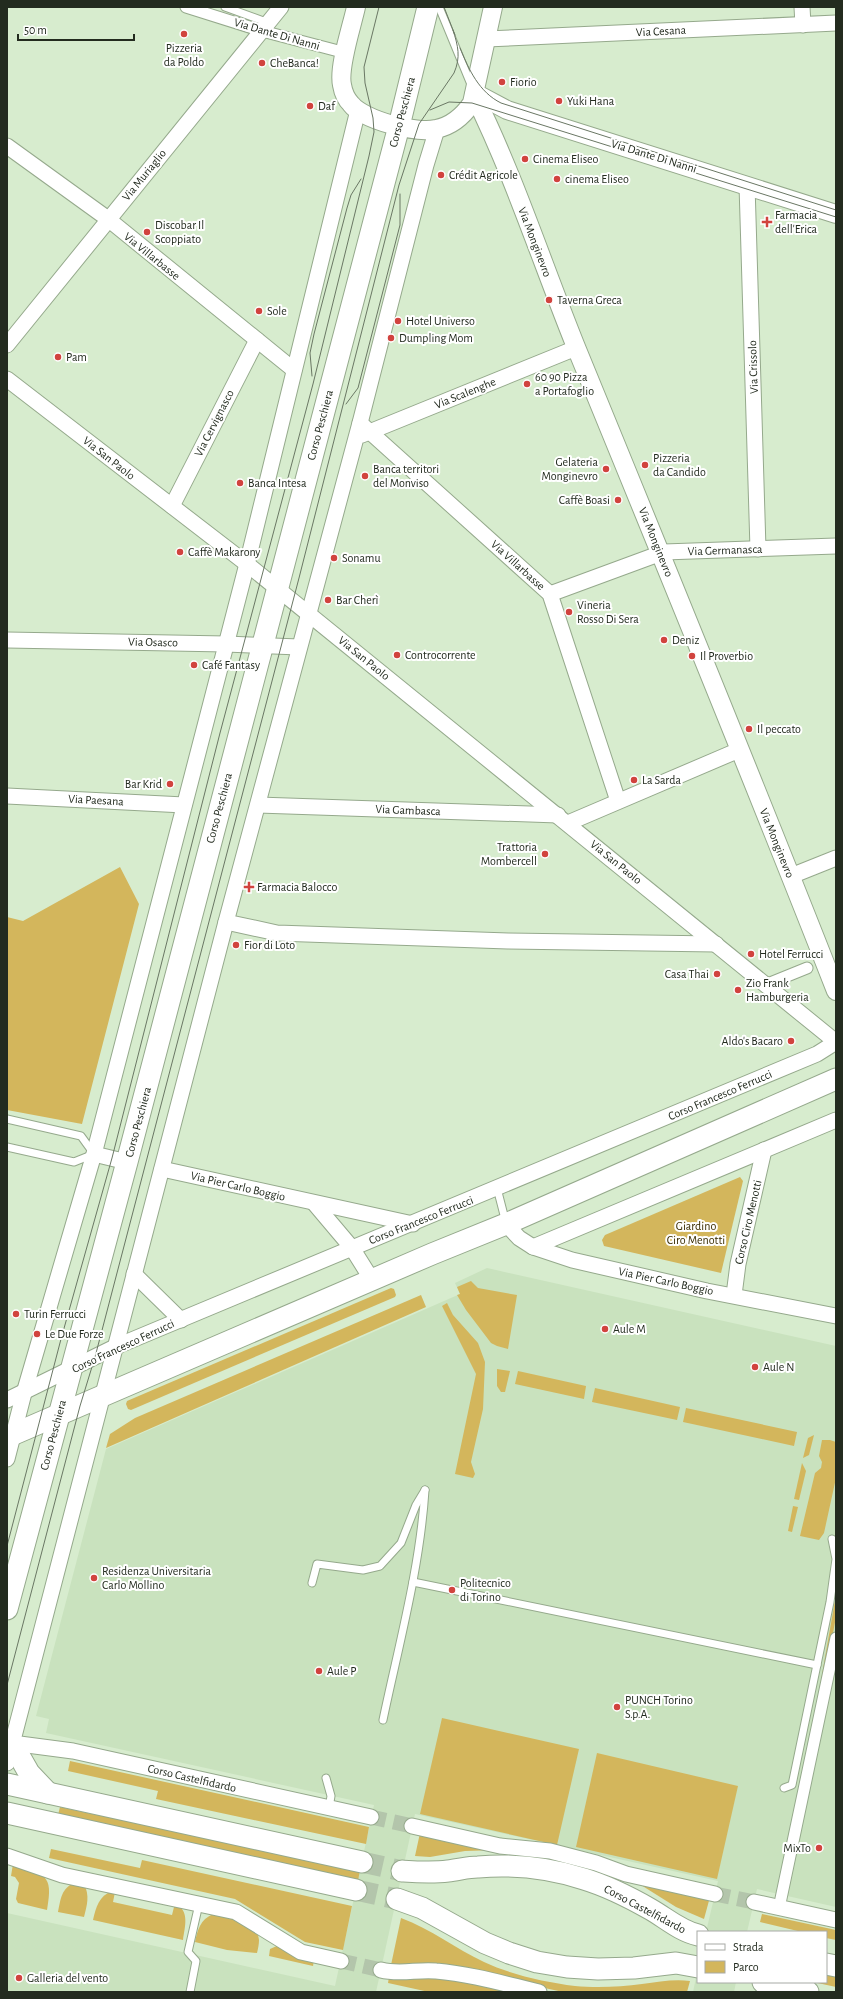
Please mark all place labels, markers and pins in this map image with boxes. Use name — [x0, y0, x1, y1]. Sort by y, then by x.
marker: Pizzeria da Poldo — [179, 29, 189, 39]
place label: Pizzeria da Poldo — [164, 42, 204, 68]
place label: CheBanca! — [270, 57, 319, 69]
marker: CheBanca! — [257, 58, 267, 68]
place label: Fiorio — [510, 76, 537, 88]
marker: Fiorio — [497, 77, 507, 87]
place label: Yuki Hana — [567, 95, 615, 107]
marker: Yuki Hana — [554, 96, 564, 106]
place label: Daf — [318, 100, 336, 112]
marker: Daf — [305, 101, 315, 111]
place label: Cinema Eliseo — [533, 153, 599, 165]
marker: Cinema Eliseo — [520, 154, 530, 164]
place label: Crédit Agricole — [449, 169, 518, 181]
marker: Crédit Agricole — [436, 170, 446, 180]
place label: cinema Eliseo — [565, 173, 629, 185]
marker: cinema Eliseo — [552, 174, 562, 184]
place label: Farmacia dell'Erica — [775, 209, 818, 235]
marker: Farmacia dell'Erica — [762, 217, 772, 227]
place label: Discobar Il Scoppiato — [155, 219, 204, 245]
marker: Discobar Il Scoppiato — [142, 227, 152, 237]
place label: Taverna Greca — [557, 294, 622, 306]
marker: Taverna Greca — [544, 295, 554, 305]
place label: Sole — [267, 305, 287, 317]
marker: Sole — [254, 306, 264, 316]
place label: Hotel Universo — [406, 315, 475, 327]
marker: Hotel Universo — [393, 316, 403, 326]
place label: Dumpling Mom — [399, 332, 473, 344]
marker: Dumpling Mom — [386, 333, 396, 343]
place label: Pam — [66, 351, 87, 363]
marker: Pam — [53, 352, 63, 362]
place label: 60 90 Pizza a Portafoglio — [535, 371, 594, 397]
marker: 60 90 Pizza a Portafoglio — [522, 379, 532, 389]
place label: Pizzeria da Candido — [653, 452, 706, 478]
place label: Gelateria Monginevro — [542, 456, 598, 482]
marker: Pizzeria da Candido — [640, 460, 650, 470]
place label: Banca territori del Monviso — [373, 463, 439, 489]
marker: Gelateria Monginevro — [601, 464, 611, 474]
marker: Banca territori del Monviso — [360, 471, 370, 481]
place label: Banca Intesa — [248, 477, 307, 489]
marker: Banca Intesa — [235, 478, 245, 488]
place label: Caffè Boasi — [559, 494, 610, 506]
marker: Caffè Boasi — [613, 495, 623, 505]
place label: Caffè Makarony — [188, 546, 261, 559]
marker: Caffè Makarony — [175, 547, 185, 557]
place label: Sonamu — [342, 552, 381, 564]
marker: Sonamu — [329, 553, 339, 563]
place label: Bar Cherì — [336, 594, 379, 606]
marker: Bar Cherì — [323, 595, 333, 605]
place label: Vineria Rosso Di Sera — [577, 599, 639, 625]
marker: Vineria Rosso Di Sera — [564, 607, 574, 617]
place label: Deniz — [672, 634, 699, 646]
marker: Deniz — [659, 635, 669, 645]
place label: Controcorrente — [405, 649, 476, 661]
marker: Controcorrente — [392, 650, 402, 660]
place label: Il Proverbio — [700, 650, 753, 662]
marker: Il Proverbio — [687, 651, 697, 661]
place label: Café Fantasy — [202, 659, 260, 672]
marker: Café Fantasy — [189, 660, 199, 670]
place label: Il peccato — [757, 723, 801, 735]
marker: Il peccato — [744, 724, 754, 734]
place label: La Sarda — [642, 774, 681, 786]
marker: La Sarda — [629, 775, 639, 785]
place label: Bar Krid — [125, 778, 162, 790]
marker: Bar Krid — [165, 779, 175, 789]
place label: Trattoria Mombercell — [481, 841, 537, 867]
marker: Trattoria Mombercell — [540, 849, 550, 859]
place label: Farmacia Balocco — [257, 881, 337, 893]
marker: Farmacia Balocco — [244, 882, 254, 892]
place label: Fior di Loto — [244, 939, 295, 951]
marker: Fior di Loto — [231, 940, 241, 950]
place label: Hotel Ferrucci — [759, 948, 823, 960]
marker: Hotel Ferrucci — [746, 949, 756, 959]
place label: Casa Thai — [665, 968, 709, 980]
marker: Casa Thai — [712, 969, 722, 979]
place label: Zio Frank Hamburgeria — [746, 977, 809, 1003]
marker: Zio Frank Hamburgeria — [733, 985, 743, 995]
place label: Aldo's Bacaro — [722, 1035, 783, 1047]
marker: Aldo's Bacaro — [786, 1036, 796, 1046]
place label: Turin Ferrucci — [24, 1308, 86, 1320]
marker: Turin Ferrucci — [11, 1309, 21, 1319]
place label: Aule M — [613, 1323, 646, 1335]
marker: Aule M — [600, 1324, 610, 1334]
place label: Le Due Forze — [45, 1328, 103, 1340]
marker: Le Due Forze — [32, 1329, 42, 1339]
place label: Aule N — [763, 1361, 795, 1373]
marker: Aule N — [750, 1362, 760, 1372]
place label: Residenza Universitaria Carlo Mollino — [102, 1565, 212, 1591]
marker: Residenza Universitaria Carlo Mollino — [89, 1573, 99, 1583]
place label: Politecnico di Torino — [460, 1577, 511, 1603]
marker: Politecnico di Torino — [447, 1585, 457, 1595]
place label: Aule P — [327, 1665, 357, 1677]
marker: Aule P — [314, 1666, 324, 1676]
place label: PUNCH Torino S.p.A. — [625, 1694, 693, 1720]
marker: PUNCH Torino S.p.A. — [612, 1702, 622, 1712]
place label: MixTo — [783, 1842, 811, 1854]
marker: MixTo — [814, 1843, 824, 1853]
place label: Galleria del vento — [27, 1972, 108, 1984]
marker: Galleria del vento — [14, 1973, 24, 1983]

